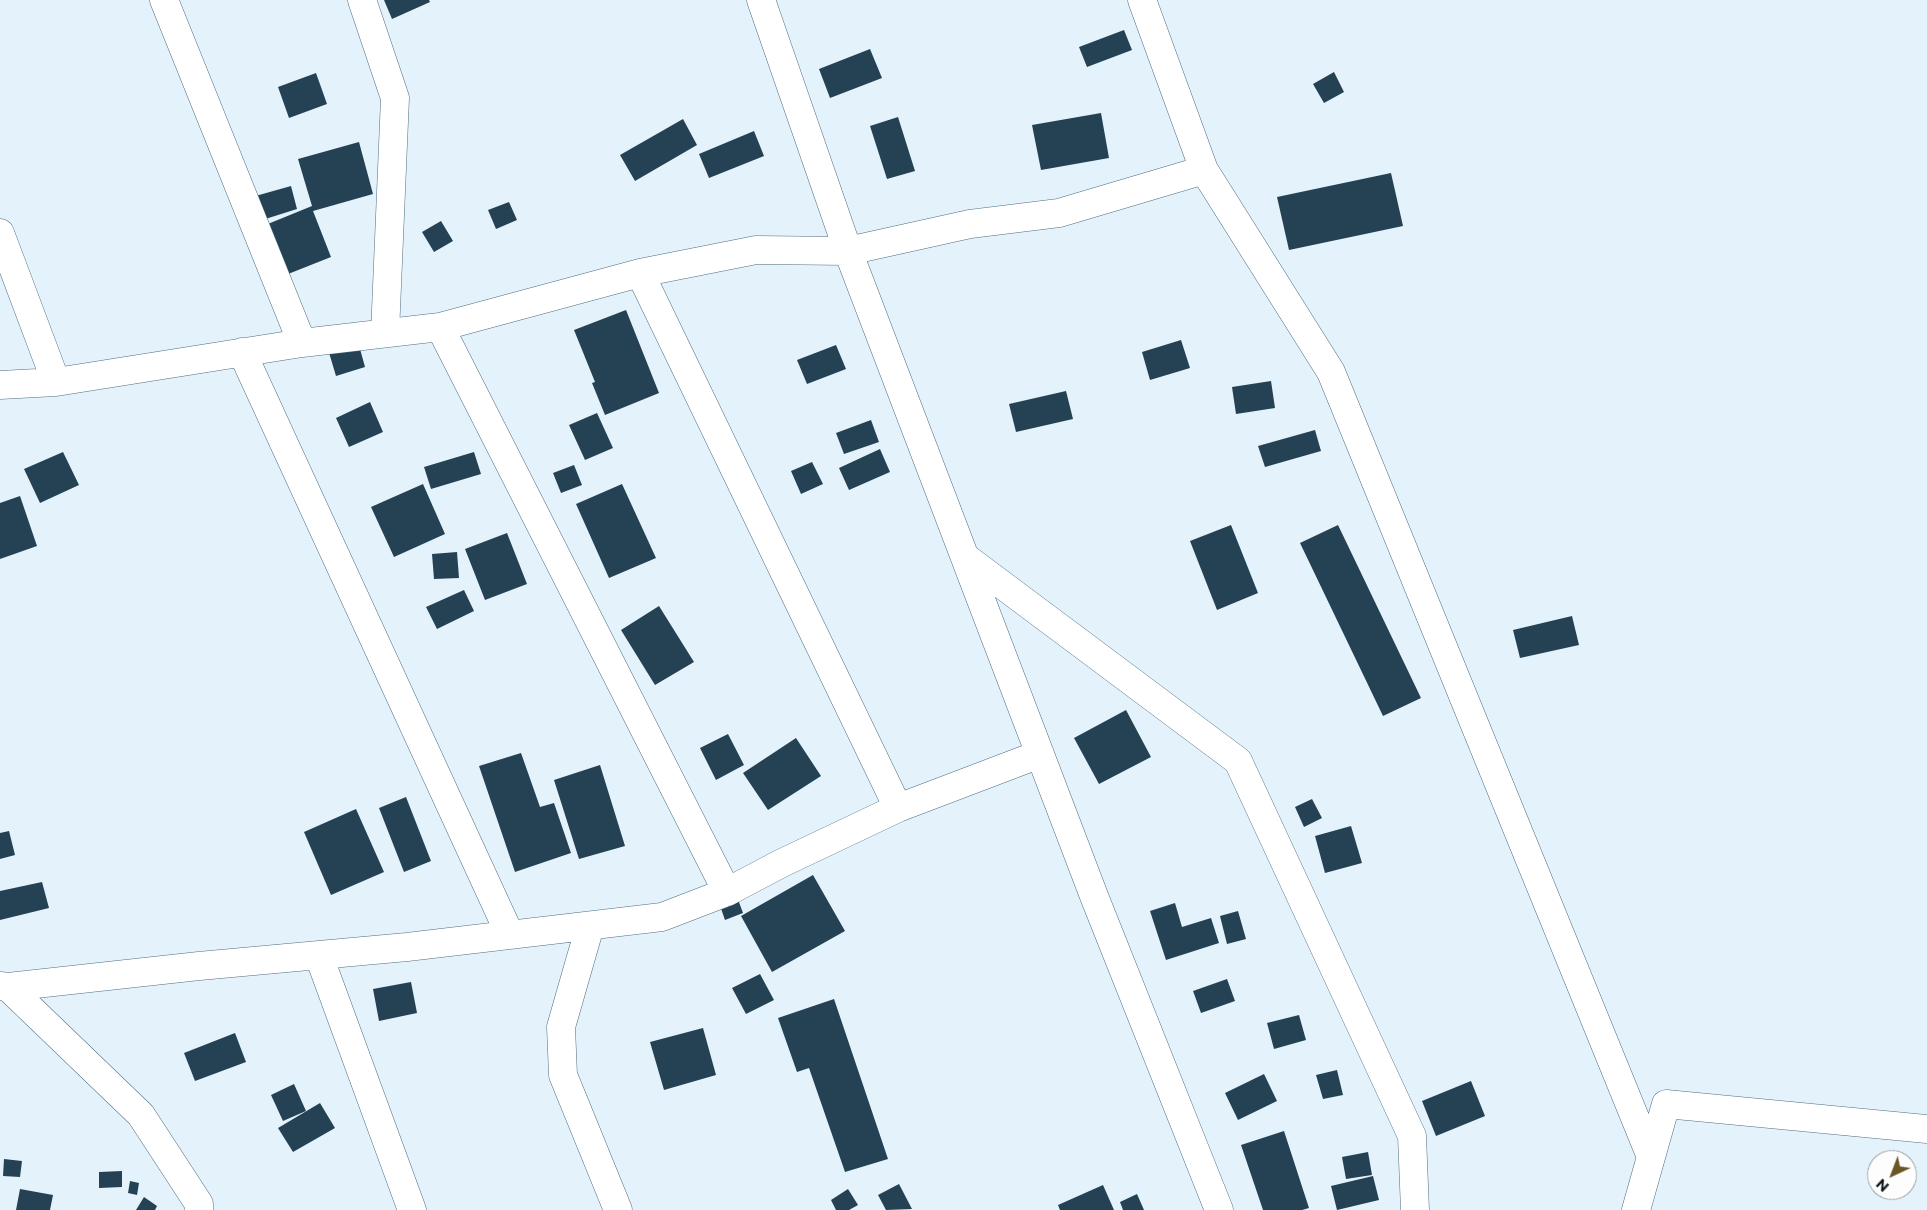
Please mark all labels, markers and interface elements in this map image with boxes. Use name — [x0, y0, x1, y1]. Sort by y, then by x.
north arrow — [1867, 1150, 1917, 1200]
text: N — [1872, 1175, 1893, 1196]

